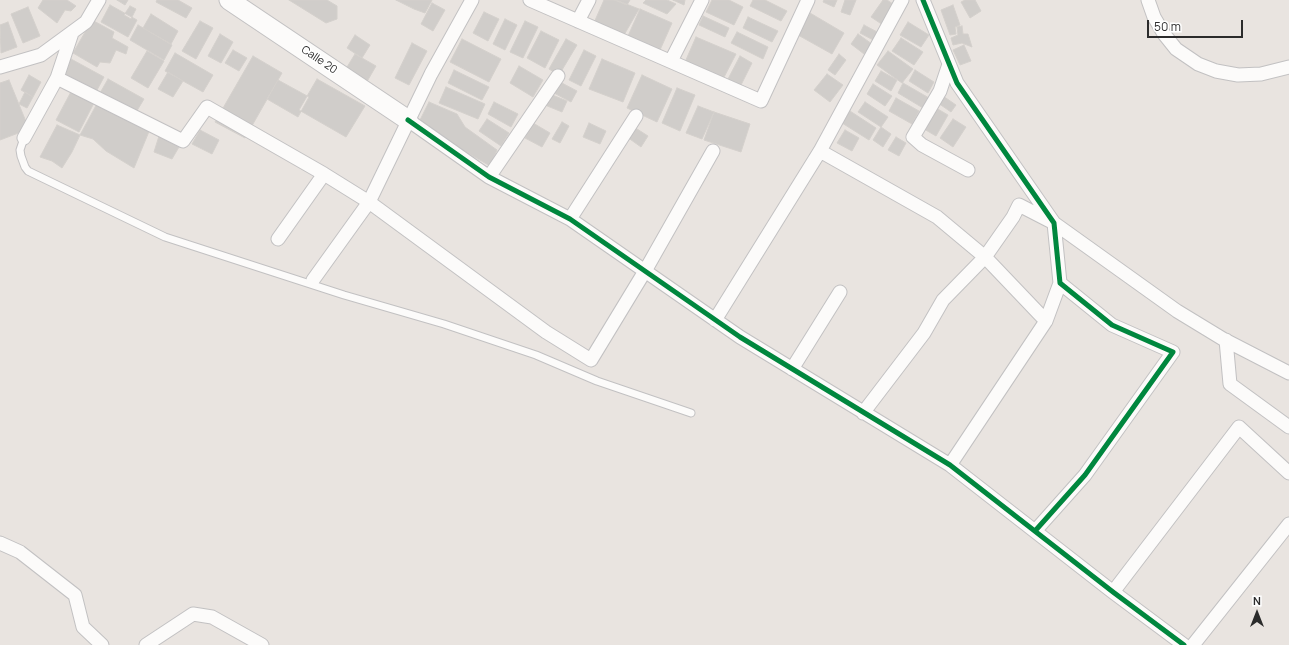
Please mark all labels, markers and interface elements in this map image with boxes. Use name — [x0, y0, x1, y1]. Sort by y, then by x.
scale bar — [1149, 12, 1245, 38]
text: 50 m — [1154, 18, 1181, 35]
street label: Calle 20 — [298, 43, 340, 77]
north arrow — [1237, 593, 1277, 633]
text: N — [1253, 593, 1261, 608]

